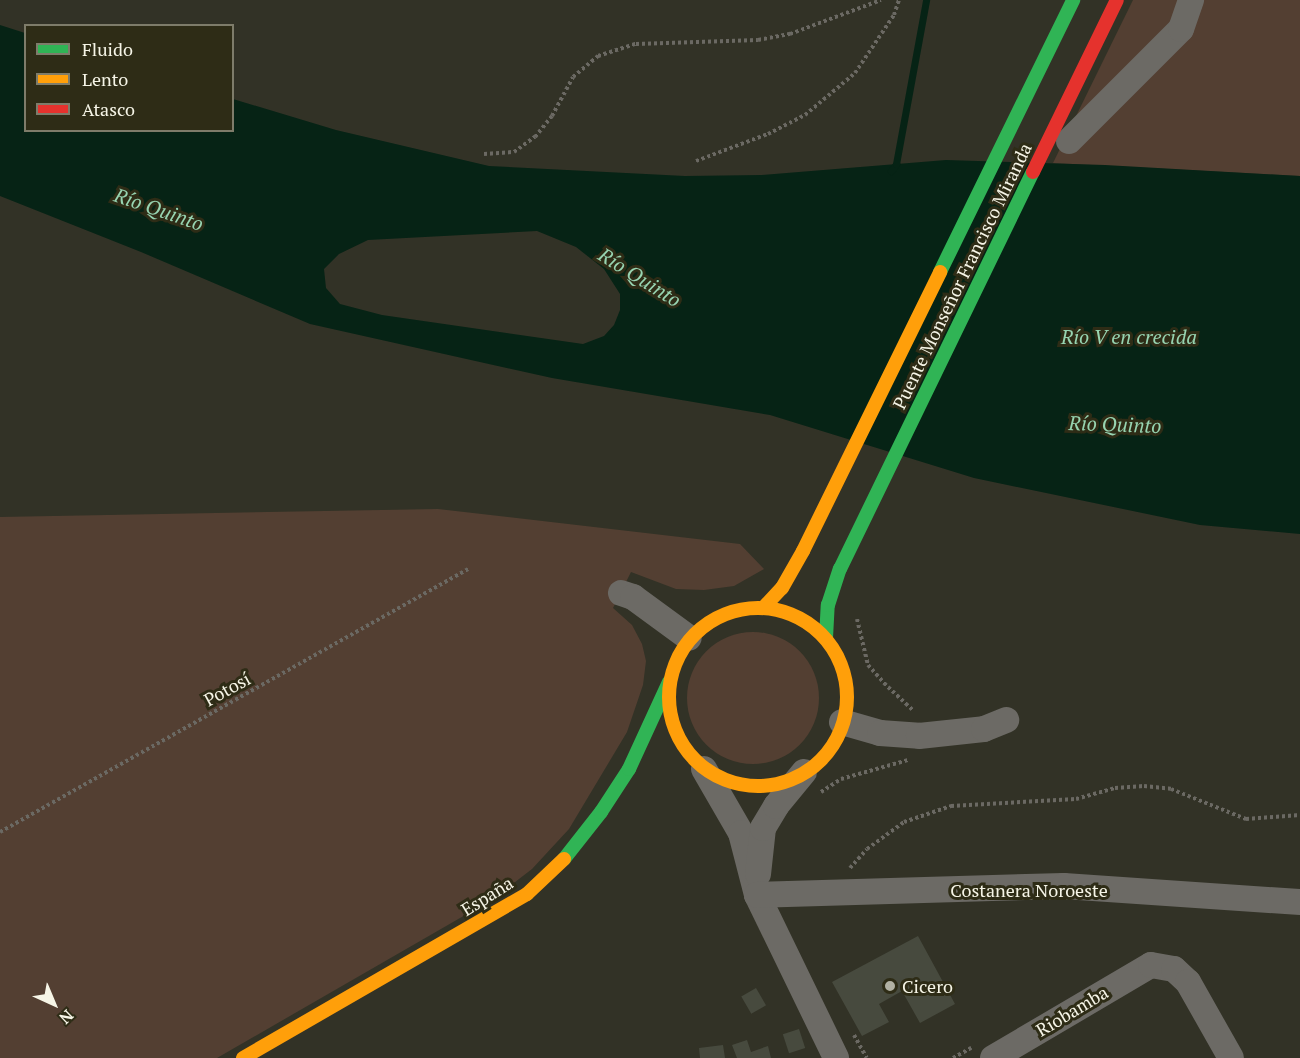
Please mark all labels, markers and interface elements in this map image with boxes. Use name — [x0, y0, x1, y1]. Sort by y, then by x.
legend — [24, 24, 234, 132]
text: Fluido — [82, 37, 133, 61]
text: Lento — [82, 67, 128, 91]
text: Atasco — [82, 97, 135, 121]
street label: Puente Monseñor Francisco Miranda — [888, 140, 1036, 412]
water label: Río Quinto — [111, 183, 207, 235]
water label: Río Quinto — [594, 242, 686, 312]
water label: Río V en crecida — [1060, 324, 1198, 348]
water label: Río Quinto — [1068, 410, 1162, 438]
street label: Potosí — [200, 667, 254, 711]
street label: España — [457, 872, 517, 920]
street label: Costanera Noroeste — [950, 879, 1108, 901]
north arrow — [24, 974, 84, 1034]
place label: Cicero — [902, 975, 953, 997]
marker: Cicero — [883, 979, 897, 993]
street label: Riobamba — [1032, 981, 1112, 1041]
text: N — [55, 1005, 79, 1029]

